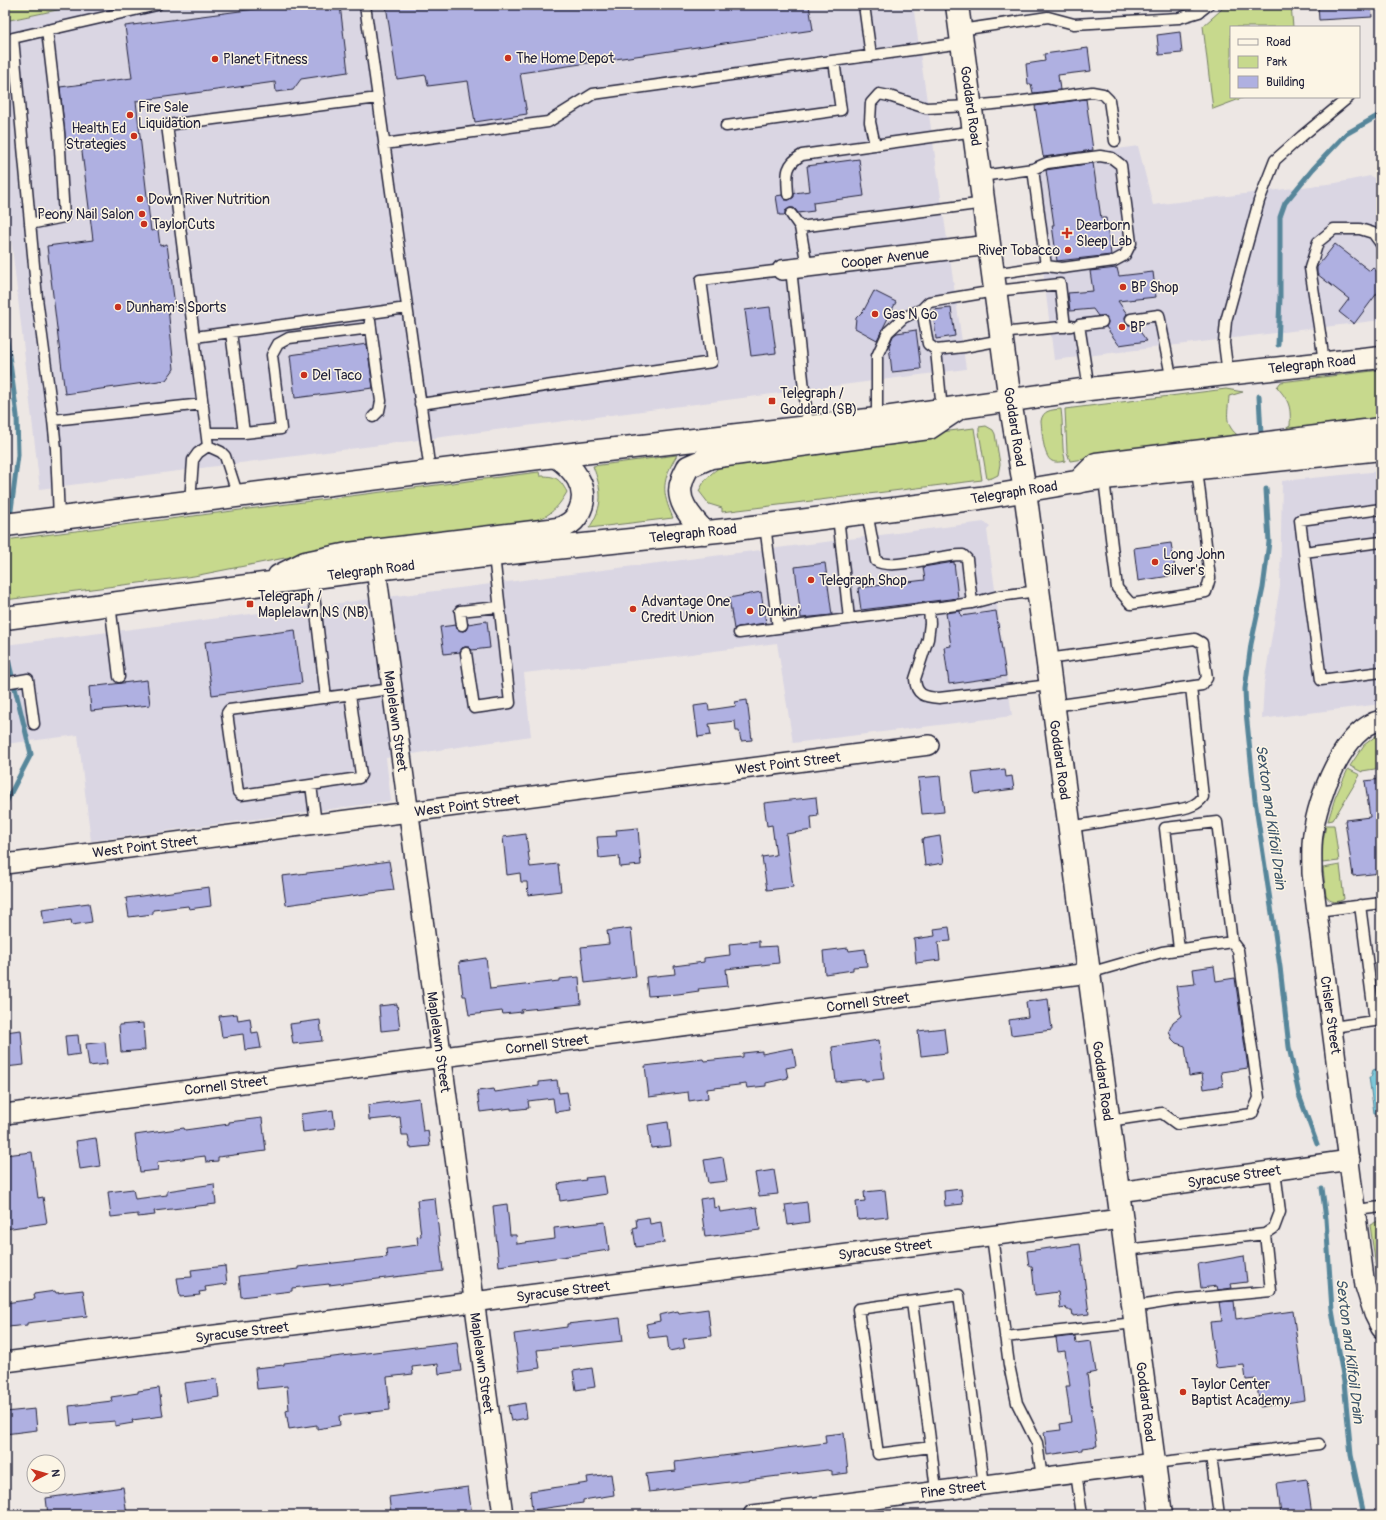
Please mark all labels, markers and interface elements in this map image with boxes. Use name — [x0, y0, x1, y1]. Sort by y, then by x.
legend — [1230, 26, 1360, 98]
text: Road — [1266, 35, 1291, 50]
place label: The Home Depot — [516, 50, 614, 67]
place label: Planet Fitness — [223, 51, 308, 68]
marker: The Home Depot — [503, 53, 513, 63]
marker: Planet Fitness — [210, 54, 220, 64]
text: Park — [1266, 55, 1287, 70]
street label: Goddard Road — [956, 65, 985, 147]
text: Building — [1266, 75, 1305, 90]
place label: Fire Sale Liquidation — [138, 99, 201, 132]
marker: Fire Sale Liquidation — [125, 110, 135, 120]
place label: Health Ed Strategies — [66, 120, 127, 153]
marker: Health Ed Strategies — [129, 131, 139, 141]
place label: Down River Nutrition — [148, 191, 270, 208]
marker: Down River Nutrition — [135, 194, 145, 204]
place label: Peony Nail Salon — [37, 206, 134, 223]
marker: Peony Nail Salon — [137, 209, 147, 219]
place label: TaylorCuts — [152, 216, 216, 233]
place label: Dearborn Sleep Lab — [1076, 217, 1132, 250]
marker: TaylorCuts — [139, 219, 149, 229]
marker: Dearborn Sleep Lab — [1061, 227, 1073, 239]
place label: River Tobacco — [978, 242, 1060, 259]
street label: Cooper Avenue — [840, 245, 930, 272]
marker: River Tobacco — [1063, 245, 1073, 255]
place label: BP Shop — [1131, 279, 1179, 296]
marker: BP Shop — [1118, 282, 1128, 292]
place label: Dunham's Sports — [126, 299, 227, 316]
marker: Dunham's Sports — [113, 302, 123, 312]
place label: Gas N Go — [883, 306, 938, 323]
marker: Gas N Go — [870, 309, 880, 319]
place label: BP — [1130, 319, 1146, 336]
marker: BP — [1117, 322, 1127, 332]
street label: Telegraph Road — [1267, 351, 1357, 378]
place label: Del Taco — [312, 367, 363, 384]
marker: Del Taco — [299, 370, 309, 380]
place label: Telegraph / Goddard (SB) — [780, 385, 857, 418]
street label: Goddard Road — [1000, 386, 1029, 468]
marker: Telegraph / Goddard (SB) — [767, 396, 777, 406]
street label: Telegraph Road — [969, 477, 1059, 508]
street label: Telegraph Road — [648, 520, 738, 547]
place label: Long John Silver's — [1163, 546, 1225, 579]
street label: Telegraph Road — [326, 557, 416, 584]
marker: Long John Silver's — [1150, 557, 1160, 567]
place label: Telegraph Shop — [819, 572, 907, 589]
marker: Telegraph Shop — [806, 575, 816, 585]
place label: Telegraph / Maplelawn NS (NB) — [258, 588, 369, 621]
place label: Advantage One Credit Union — [641, 593, 730, 626]
marker: Telegraph / Maplelawn NS (NB) — [245, 599, 255, 609]
place label: Dunkin' — [758, 603, 800, 620]
marker: Advantage One Credit Union — [628, 604, 638, 614]
marker: Dunkin' — [745, 606, 755, 616]
street label: Maplelawn Street — [380, 670, 411, 773]
street label: Goddard Road — [1045, 719, 1074, 801]
water label: Sexton and Kilfoil Drain — [1251, 744, 1290, 892]
street label: West Point Street — [735, 749, 842, 778]
street label: West Point Street — [414, 791, 521, 820]
street label: West Point Street — [92, 832, 199, 861]
street label: Crisler Street — [1317, 975, 1344, 1056]
street label: Cornell Street — [826, 989, 911, 1016]
street label: Maplelawn Street — [423, 991, 454, 1094]
street label: Cornell Street — [505, 1031, 590, 1058]
street label: Goddard Road — [1088, 1040, 1117, 1122]
street label: Cornell Street — [184, 1072, 269, 1099]
street label: Syracuse Street — [1186, 1161, 1282, 1191]
street label: Syracuse Street — [837, 1235, 933, 1264]
street label: Syracuse Street — [515, 1277, 611, 1306]
water label: Sexton and Kilfoil Drain — [1331, 1278, 1368, 1426]
street label: Maplelawn Street — [466, 1312, 497, 1415]
street label: Syracuse Street — [194, 1318, 290, 1347]
street label: Goddard Road — [1132, 1361, 1159, 1443]
place label: Taylor Center Baptist Academy — [1191, 1376, 1290, 1409]
marker: Taylor Center Baptist Academy — [1178, 1387, 1188, 1397]
north arrow — [26, 1454, 66, 1494]
text: N — [49, 1469, 62, 1478]
street label: Pine Street — [919, 1477, 987, 1502]

